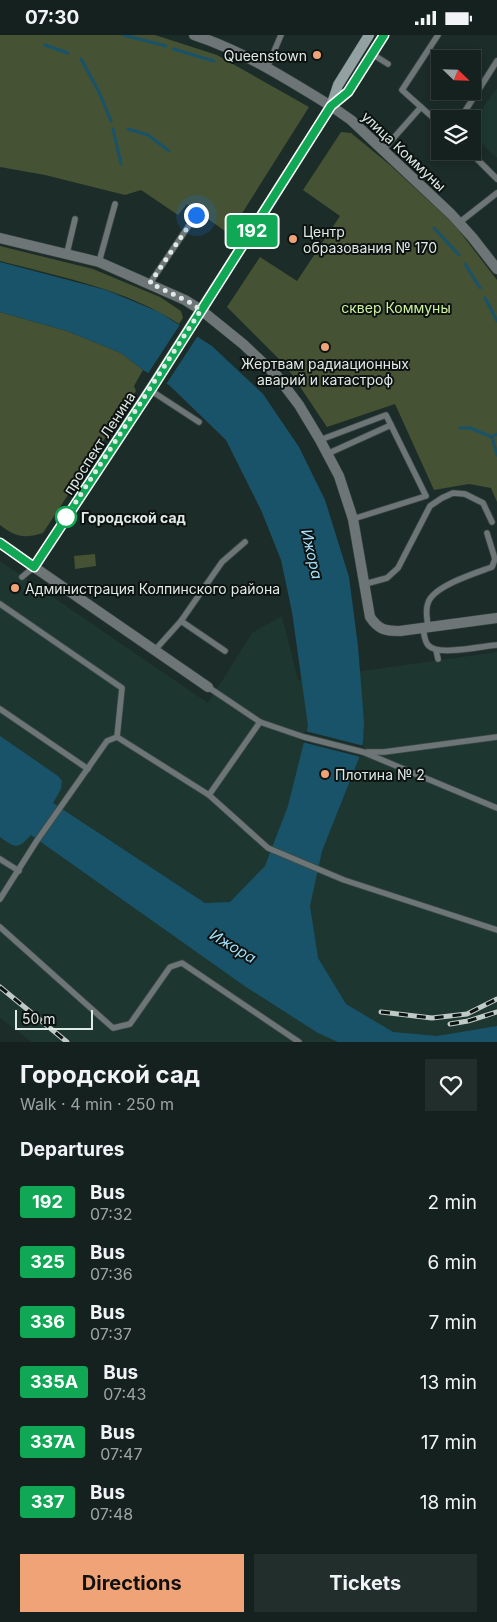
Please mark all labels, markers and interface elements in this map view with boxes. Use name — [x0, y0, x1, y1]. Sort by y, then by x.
text: 07:30 — [25, 6, 79, 29]
place label: Queenstown — [224, 47, 307, 64]
marker: Queenstown — [311, 49, 323, 61]
north arrow — [431, 50, 481, 100]
map controls — [431, 50, 481, 160]
street label: улица Коммуны — [358, 108, 450, 194]
button: layers — [431, 110, 481, 160]
your location — [184, 203, 209, 228]
line badge: 192 — [223, 215, 281, 247]
text: 192 — [237, 220, 267, 241]
place label: Центр образования № 170 — [303, 223, 437, 256]
marker: Центр образования № 170 — [287, 233, 299, 245]
park label: сквер Коммуны — [341, 299, 451, 316]
marker: Жертвам радиационных аварий и катастроф — [319, 341, 331, 353]
place label: Жертвам радиационных аварий и катастроф — [241, 355, 409, 388]
street label: проспект Ленина — [59, 388, 139, 498]
marker: Городской сад — [55, 506, 77, 528]
place label: Городской сад — [81, 509, 186, 526]
water label: Ижора — [297, 527, 327, 581]
place label: Администрация Колпинского района — [25, 580, 280, 597]
marker: Администрация Колпинского района — [9, 582, 21, 594]
place label: Плотина № 2 — [335, 766, 425, 783]
marker: Плотина № 2 — [319, 768, 331, 780]
water label: Ижора — [206, 925, 260, 967]
scale bar — [15, 1007, 92, 1030]
text: 50 m — [22, 1010, 56, 1027]
button: heart — [425, 1059, 477, 1111]
text: Городской сад — [20, 1060, 200, 1089]
text: Walk · 4 min · 250 m — [20, 1094, 174, 1114]
text: Departures — [20, 1138, 124, 1161]
text: Bus — [90, 1181, 125, 1204]
text: 192 — [32, 1191, 63, 1212]
text: 2 min — [428, 1191, 477, 1214]
text: 07:32 — [90, 1204, 133, 1224]
text: Bus — [90, 1241, 125, 1264]
text: 325 — [30, 1251, 65, 1272]
text: 6 min — [427, 1251, 477, 1274]
text: 07:36 — [90, 1264, 133, 1284]
text: Bus — [90, 1301, 125, 1324]
text: 336 — [30, 1311, 65, 1332]
text: 7 min — [428, 1311, 477, 1334]
text: 07:37 — [90, 1324, 132, 1344]
text: Bus — [103, 1361, 138, 1384]
text: 335А — [30, 1371, 78, 1392]
text: 13 min — [420, 1371, 477, 1394]
text: 07:43 — [103, 1384, 146, 1404]
text: Bus — [100, 1421, 135, 1444]
text: 337А — [30, 1431, 75, 1452]
text: 17 min — [421, 1431, 477, 1454]
text: 07:47 — [100, 1444, 143, 1464]
text: Bus — [90, 1481, 125, 1504]
text: 337 — [31, 1491, 64, 1512]
text: 18 min — [420, 1491, 477, 1514]
text: 07:48 — [90, 1504, 133, 1524]
button: Directions — [20, 1554, 244, 1612]
button: Tickets — [254, 1554, 477, 1612]

